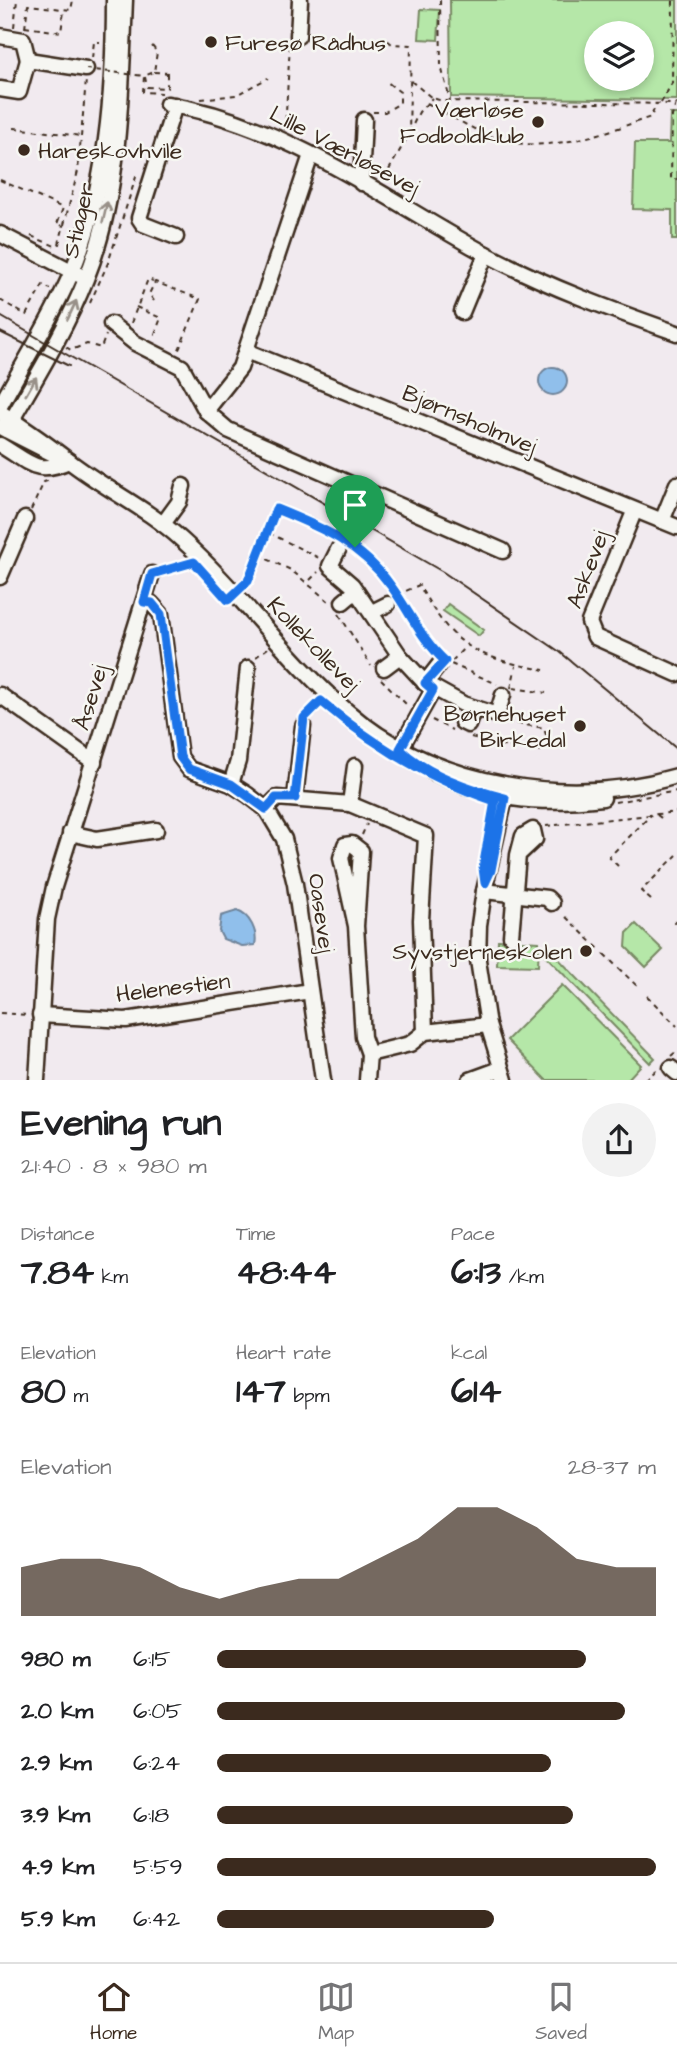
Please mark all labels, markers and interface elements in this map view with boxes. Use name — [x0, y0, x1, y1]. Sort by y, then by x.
map controls — [584, 21, 654, 91]
button: layers — [584, 21, 654, 91]
place label: Furesø Rådhus — [225, 27, 386, 59]
marker: Furesø Rådhus — [203, 34, 219, 50]
place label: Værløse Fodboldklub — [400, 94, 524, 152]
street label: Lille Værløsevej — [264, 98, 425, 204]
marker: Værløse Fodboldklub — [530, 114, 546, 130]
place label: Hareskovhvile — [38, 135, 182, 167]
marker: Hareskovhvile — [16, 142, 32, 158]
street label: Stiager — [55, 179, 104, 261]
one-way arrow — [99, 201, 113, 224]
one-way arrow — [66, 300, 80, 321]
one-way arrow — [24, 376, 38, 396]
street label: Bjørnsholmvej — [397, 377, 542, 463]
pin — [325, 475, 385, 547]
icon: arrive — [336, 486, 374, 524]
street label: Askevej — [558, 526, 617, 613]
street label: Kollekollevej — [259, 590, 367, 700]
street label: Åsevej — [66, 660, 116, 734]
place label: Børnehuset Birkedal — [444, 698, 567, 756]
marker: Børnehuset Birkedal — [572, 718, 588, 734]
street label: Oasevej — [300, 872, 342, 955]
place label: Syvstjerneskolen — [392, 936, 572, 969]
marker: Syvstjerneskolen — [578, 943, 594, 959]
street label: Helenestien — [114, 965, 232, 1011]
text: Evening run — [21, 1098, 222, 1150]
button: share — [582, 1103, 656, 1177]
text: 21:40 · 8 × 980 m — [21, 1150, 207, 1182]
text: Distance — [21, 1221, 95, 1248]
text: Time — [236, 1221, 276, 1248]
text: Pace — [451, 1221, 495, 1248]
text: 7.84 — [21, 1248, 94, 1297]
text: 48:44 — [236, 1248, 336, 1297]
text: 6:13 — [451, 1248, 501, 1297]
text: km — [94, 1264, 128, 1291]
text: /km — [501, 1264, 544, 1291]
text: Elevation — [21, 1340, 96, 1367]
text: Heart rate — [236, 1340, 331, 1367]
text: kcal — [451, 1340, 487, 1367]
text: 80 — [21, 1367, 66, 1416]
text: 147 — [236, 1367, 286, 1416]
text: 614 — [451, 1367, 501, 1416]
text: m — [66, 1383, 88, 1410]
text: bpm — [286, 1383, 329, 1410]
text: Elevation — [21, 1451, 112, 1483]
text: 28–37 m — [568, 1451, 656, 1483]
text: 980 m — [21, 1643, 91, 1675]
text: 6:15 — [133, 1643, 171, 1675]
text: 2.0 km — [21, 1695, 93, 1727]
text: 6:05 — [133, 1695, 182, 1727]
text: 2.9 km — [21, 1747, 92, 1779]
text: 6:24 — [133, 1747, 180, 1779]
text: 3.9 km — [21, 1799, 90, 1831]
text: 6:18 — [133, 1799, 169, 1831]
text: 4.9 km — [21, 1851, 94, 1883]
text: 5:59 — [133, 1851, 183, 1883]
text: 5.9 km — [21, 1903, 95, 1935]
text: 6:42 — [133, 1903, 180, 1935]
tab: Home — [90, 1978, 137, 2047]
tab: Map — [317, 1978, 355, 2047]
tab: Saved — [535, 1978, 587, 2047]

